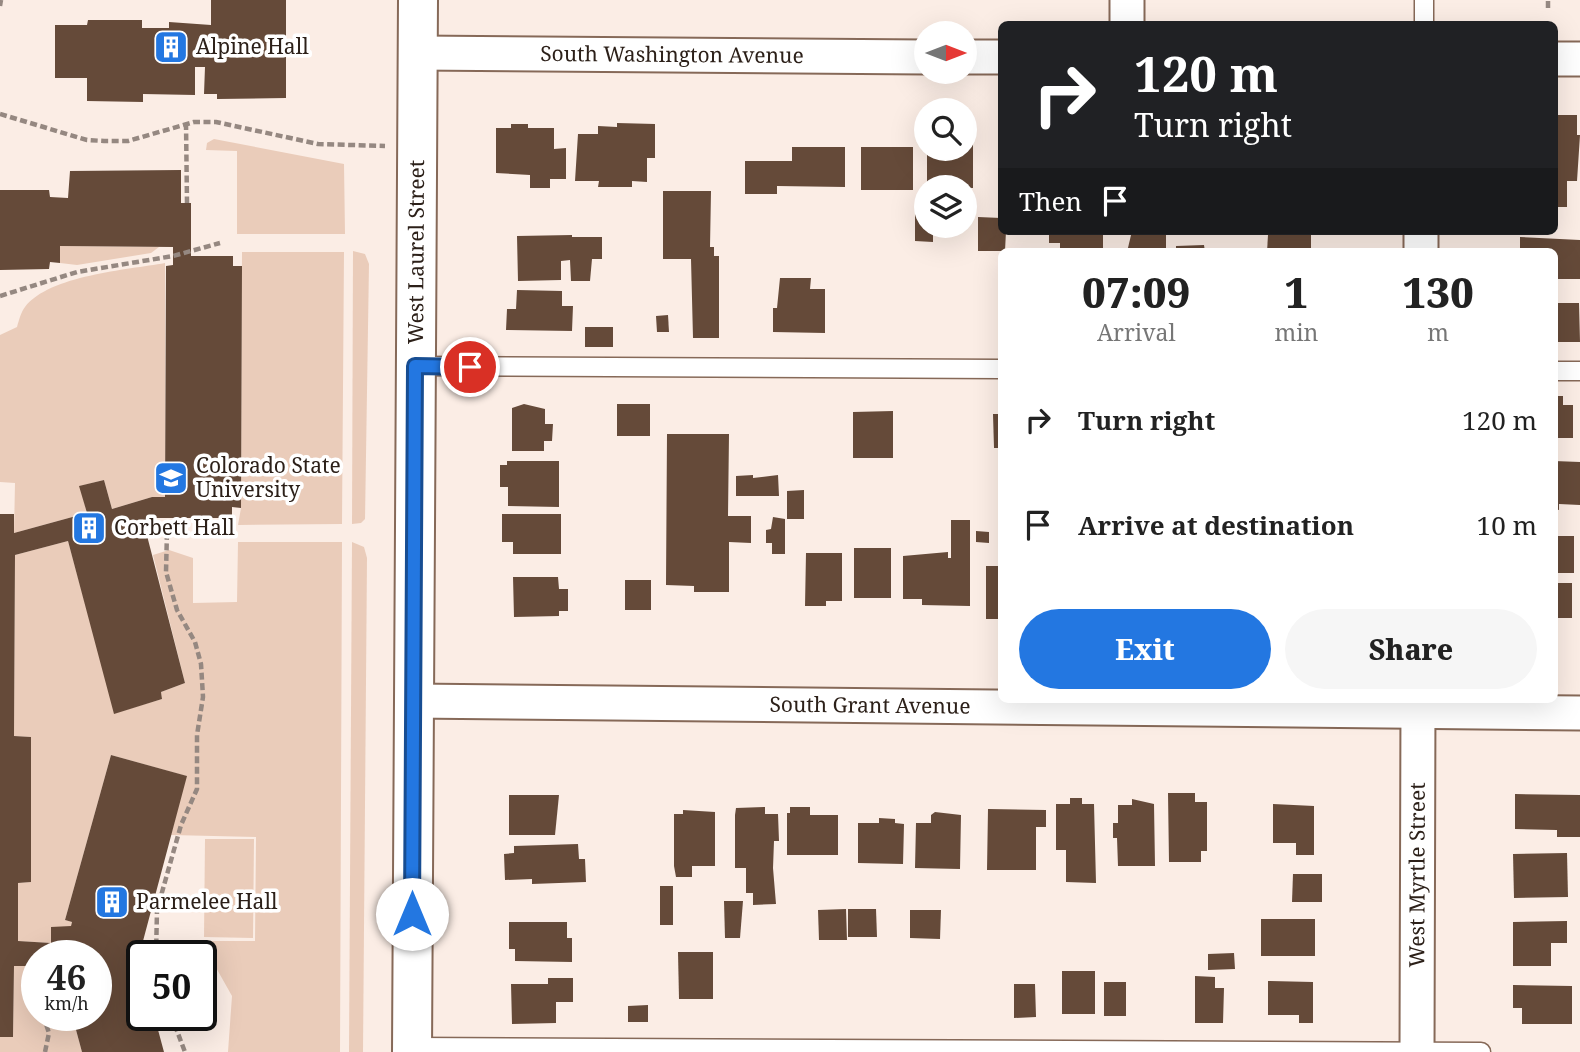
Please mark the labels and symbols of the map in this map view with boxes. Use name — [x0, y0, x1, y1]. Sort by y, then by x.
north arrow — [914, 21, 976, 84]
building icon: Alpine Hall — [152, 28, 190, 66]
place label: Alpine Hall — [196, 32, 309, 60]
street label: South Washington Avenue — [540, 39, 804, 69]
street label: West Laurel Street — [401, 160, 430, 344]
pin — [440, 337, 500, 397]
place label: Colorado State University — [196, 451, 341, 503]
school or university icon: Colorado State University — [152, 459, 190, 497]
building icon: Corbett Hall — [70, 509, 108, 547]
place label: Corbett Hall — [114, 513, 235, 541]
street label: South Grant Avenue — [769, 690, 971, 720]
street label: West Myrtle Street — [1402, 782, 1431, 968]
position arrow — [375, 877, 449, 951]
building icon: Parmelee Hall — [93, 883, 131, 921]
place label: Parmelee Hall — [136, 887, 278, 915]
speed limit sign: 50 — [126, 940, 217, 1031]

